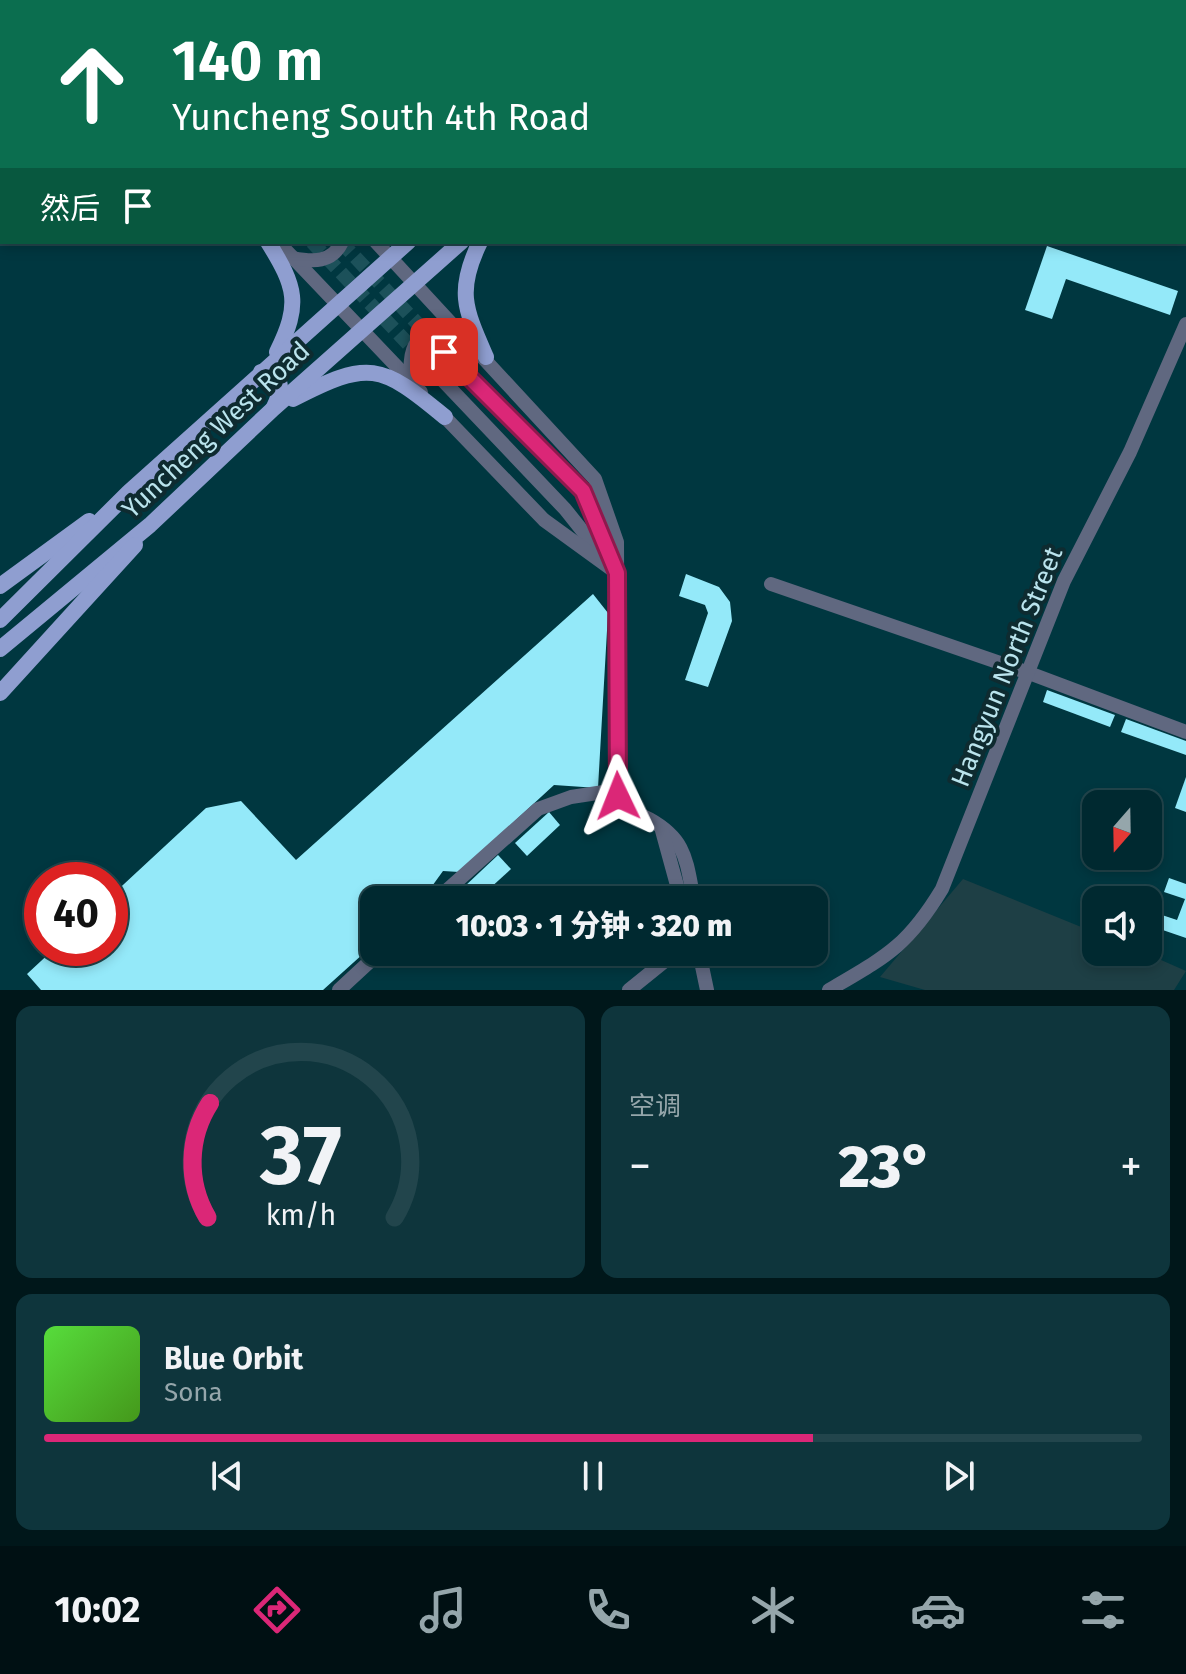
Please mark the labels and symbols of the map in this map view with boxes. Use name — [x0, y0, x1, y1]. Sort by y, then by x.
pin — [410, 318, 478, 386]
street label: Yuncheng West Road — [116, 335, 316, 525]
street label: Hangyun North Street — [945, 542, 1069, 791]
position arrow — [576, 754, 660, 838]
north arrow — [1082, 790, 1162, 870]
speed limit sign: 40 — [24, 862, 128, 966]

